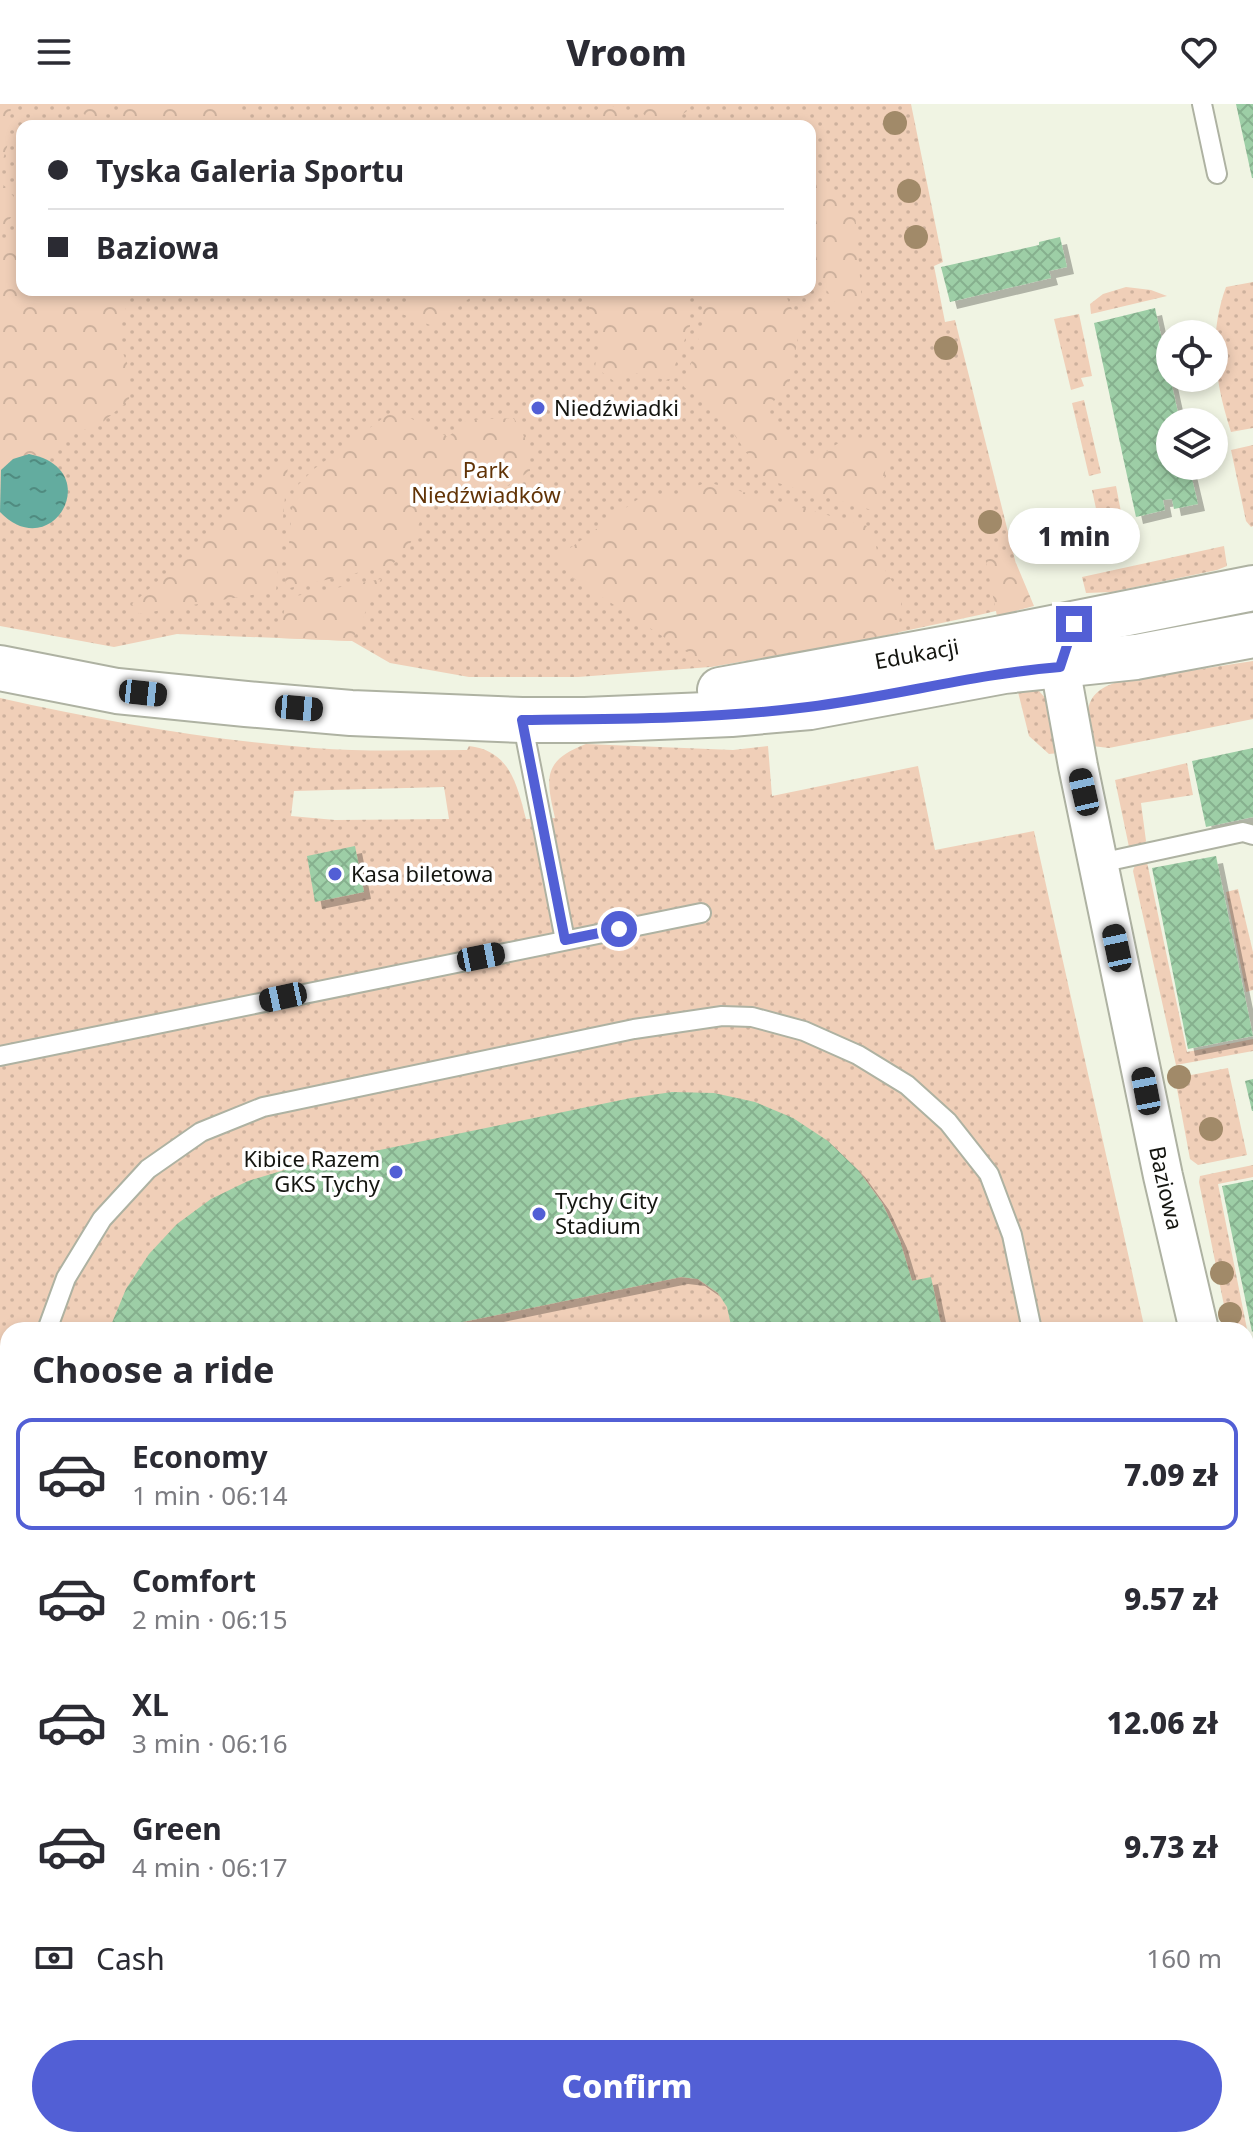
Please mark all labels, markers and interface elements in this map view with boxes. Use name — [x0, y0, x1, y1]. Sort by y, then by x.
text: Vroom — [566, 28, 687, 77]
icon: menu — [32, 30, 76, 74]
icon: heart — [1177, 30, 1221, 74]
text: Tyska Galeria Sportu — [96, 150, 404, 191]
text: Baziowa — [96, 227, 219, 268]
map controls — [1156, 320, 1228, 480]
button: locate — [1156, 320, 1228, 392]
place label: Niedźwiadki — [554, 392, 679, 422]
marker: Niedźwiadki — [529, 399, 547, 417]
button: layers — [1156, 408, 1228, 480]
park label: Park Niedźwiadków — [411, 454, 561, 509]
callout: 1 min — [1008, 508, 1140, 564]
text: 1 min — [1038, 518, 1110, 554]
route end — [1056, 606, 1092, 642]
street label: Edukacji — [872, 630, 961, 675]
car — [118, 679, 168, 707]
car — [274, 694, 324, 722]
car — [1067, 766, 1101, 818]
place label: Kasa biletowa — [351, 858, 493, 888]
marker: Kasa biletowa — [326, 865, 344, 883]
route start — [601, 911, 637, 947]
car — [1100, 922, 1134, 974]
car — [455, 941, 507, 973]
car — [257, 980, 309, 1014]
car — [1130, 1065, 1162, 1117]
place label: Kibice Razem GKS Tychy — [243, 1143, 381, 1198]
street label: Baziowa — [1143, 1143, 1191, 1233]
marker: Kibice Razem GKS Tychy — [387, 1163, 405, 1181]
place label: Tychy City Stadium — [555, 1185, 659, 1240]
marker: Tychy City Stadium — [530, 1205, 548, 1223]
text: Choose a ride — [32, 1345, 274, 1394]
text: Economy — [132, 1436, 268, 1477]
icon: car — [36, 1438, 108, 1510]
text: 7.09 zł — [1124, 1454, 1218, 1495]
text: 1 min · 06:14 — [132, 1477, 288, 1513]
text: Comfort — [132, 1560, 256, 1601]
icon: car — [36, 1562, 108, 1634]
text: 9.57 zł — [1124, 1578, 1218, 1619]
text: 2 min · 06:15 — [132, 1601, 288, 1637]
text: XL — [132, 1684, 169, 1725]
icon: car — [36, 1686, 108, 1758]
text: 12.06 zł — [1107, 1702, 1218, 1743]
text: 3 min · 06:16 — [132, 1725, 288, 1761]
text: Green — [132, 1808, 222, 1849]
icon: car — [36, 1810, 108, 1882]
text: 9.73 zł — [1124, 1826, 1218, 1867]
text: 4 min · 06:17 — [132, 1849, 288, 1885]
icon: cash — [32, 1936, 76, 1980]
text: Cash — [96, 1938, 165, 1979]
text: 160 m — [1146, 1940, 1222, 1976]
button: Confirm — [32, 2040, 1222, 2132]

